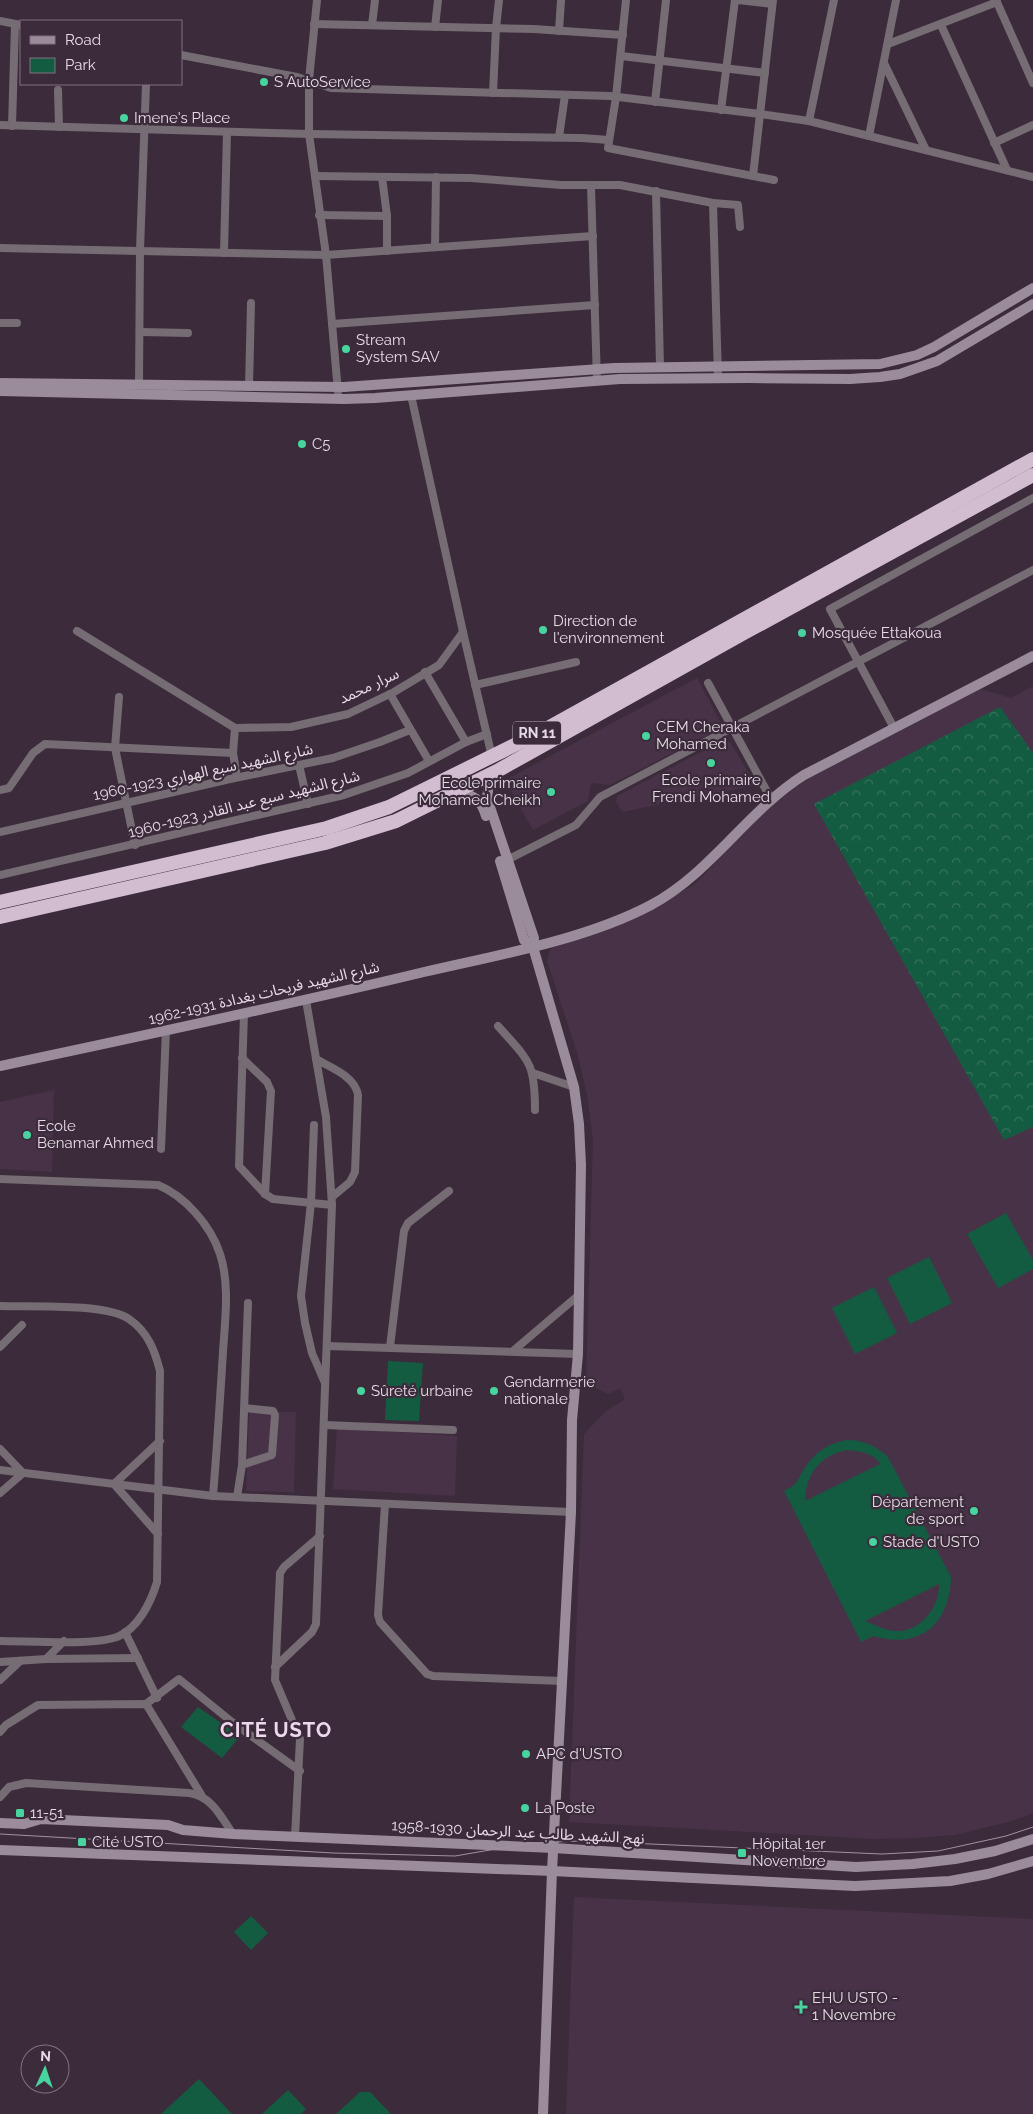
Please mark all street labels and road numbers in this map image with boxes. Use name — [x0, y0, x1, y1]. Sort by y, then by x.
street label: سرار محمد — [336, 664, 402, 708]
road number: RN 11 — [513, 721, 561, 744]
street label: شارع الشهيد سبع الهواري 1923-1960 — [91, 740, 315, 807]
street label: شارع الشهيد سبع عبد القادر 1923-1960 — [126, 766, 363, 844]
street label: شارع الشهيد فريحات بغدادة 1931-1962 — [147, 958, 382, 1031]
street label: نهج الشهيد طالب عبد الرحمان 1930-1958 — [391, 1816, 645, 1851]

